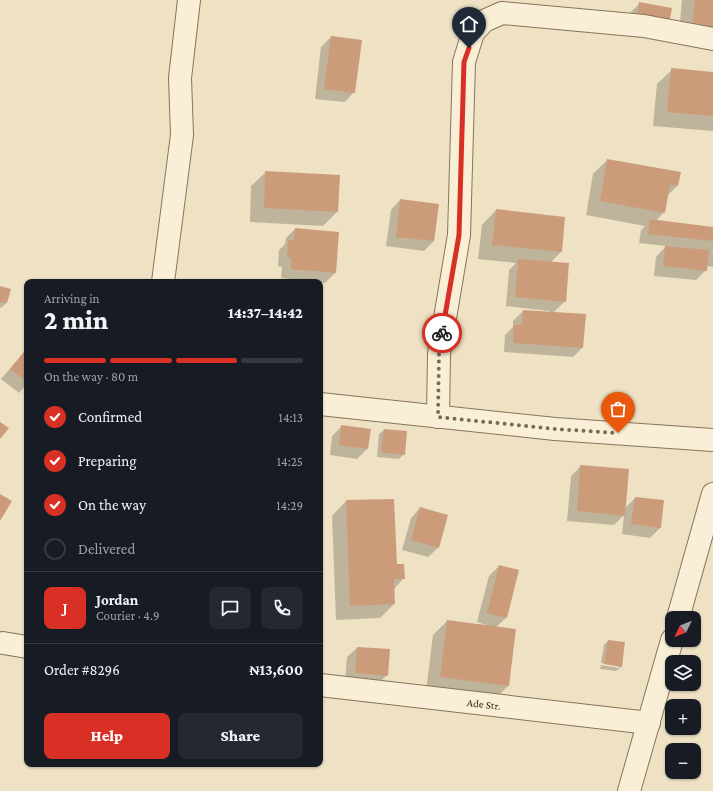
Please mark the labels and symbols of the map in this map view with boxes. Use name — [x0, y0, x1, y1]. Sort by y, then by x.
pin — [452, 7.0, 486, 48]
courier — [422, 313, 462, 353]
pin — [601, 392, 635, 433]
north arrow — [665, 611, 701, 647]
street label: Ade Str. — [466, 696, 501, 712]

